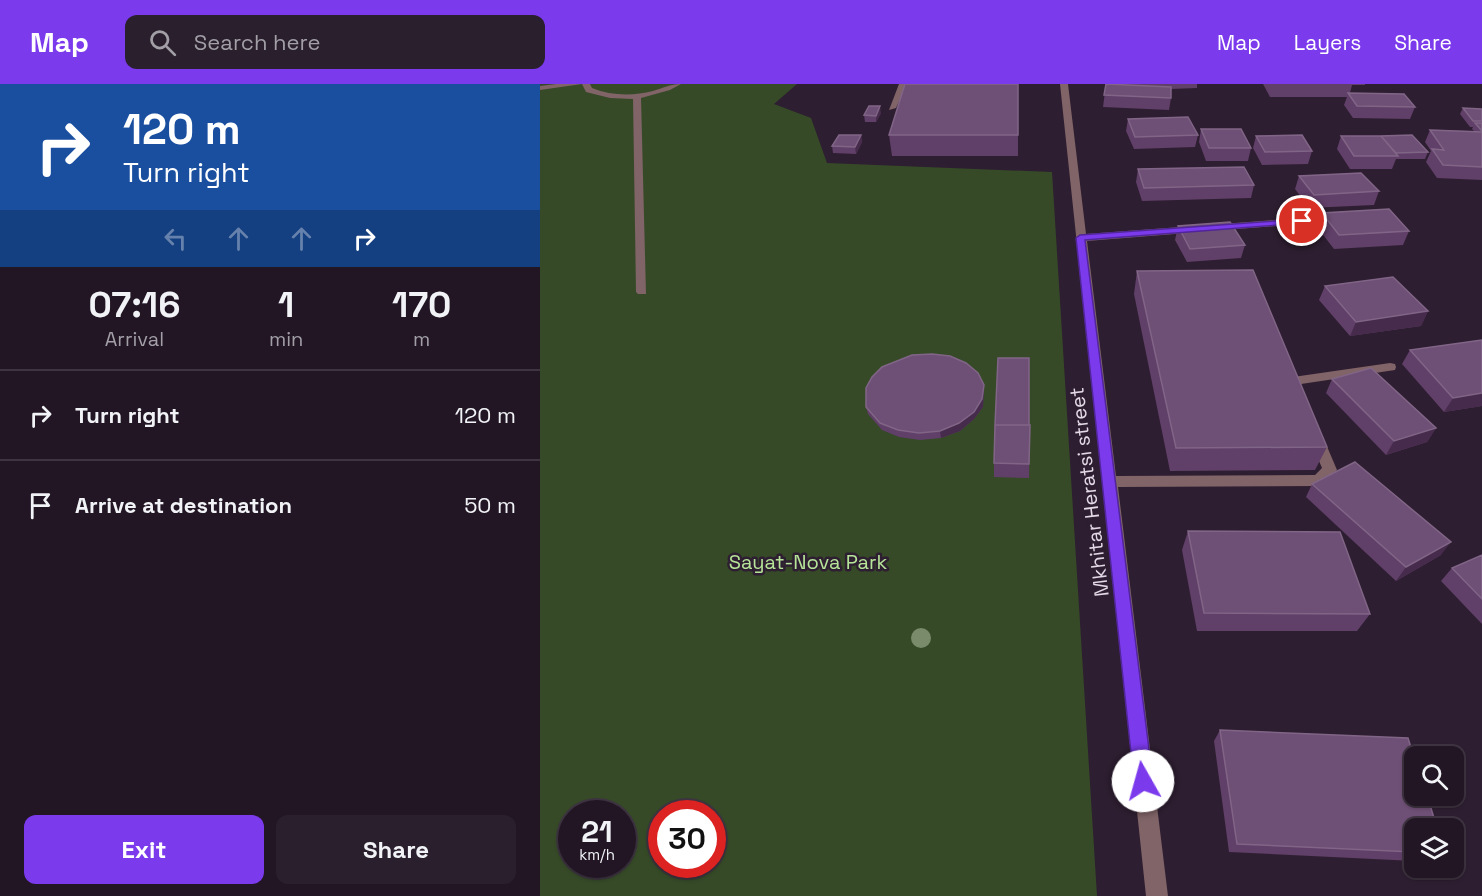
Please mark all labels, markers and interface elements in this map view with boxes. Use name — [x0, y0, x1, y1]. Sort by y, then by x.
search box — [125, 15, 545, 69]
text: Map — [30, 24, 89, 60]
icon: search — [146, 26, 179, 59]
text: Search here — [194, 28, 321, 56]
text: Map — [1217, 29, 1261, 56]
text: Layers — [1294, 29, 1361, 56]
text: Share — [1394, 29, 1452, 56]
text: 120 m — [123, 103, 241, 156]
icon: right — [24, 108, 102, 186]
text: Turn right — [123, 155, 250, 190]
pin — [1276, 195, 1327, 246]
icon: arrive — [1285, 204, 1318, 237]
icon: left — [159, 222, 192, 255]
icon: ahead — [222, 222, 255, 255]
icon: ahead — [285, 222, 318, 255]
icon: right — [348, 222, 381, 255]
text: 07:16 — [89, 282, 180, 328]
text: 1 — [278, 282, 294, 328]
text: 170 — [392, 282, 451, 328]
text: Arrival — [105, 326, 164, 352]
text: min — [269, 326, 303, 352]
text: m — [413, 326, 430, 352]
street label: Mkhitar Heratsi street — [1063, 386, 1115, 598]
icon: right — [24, 399, 57, 432]
text: Turn right — [75, 401, 180, 429]
text: 120 m — [455, 401, 516, 429]
icon: arrive — [24, 489, 57, 522]
text: Arrive at destination — [75, 491, 292, 519]
text: 50 m — [464, 491, 516, 519]
park label: Sayat-Nova Park — [729, 549, 887, 575]
map controls — [1404, 746, 1464, 878]
button: search — [1404, 746, 1464, 806]
position arrow — [1111, 749, 1175, 813]
speed limit sign: 30 — [648, 800, 726, 878]
text: 21 — [581, 812, 613, 851]
button: Exit — [24, 815, 264, 884]
button: Share — [276, 815, 516, 884]
button: layers — [1404, 818, 1464, 878]
text: km/h — [579, 845, 615, 864]

